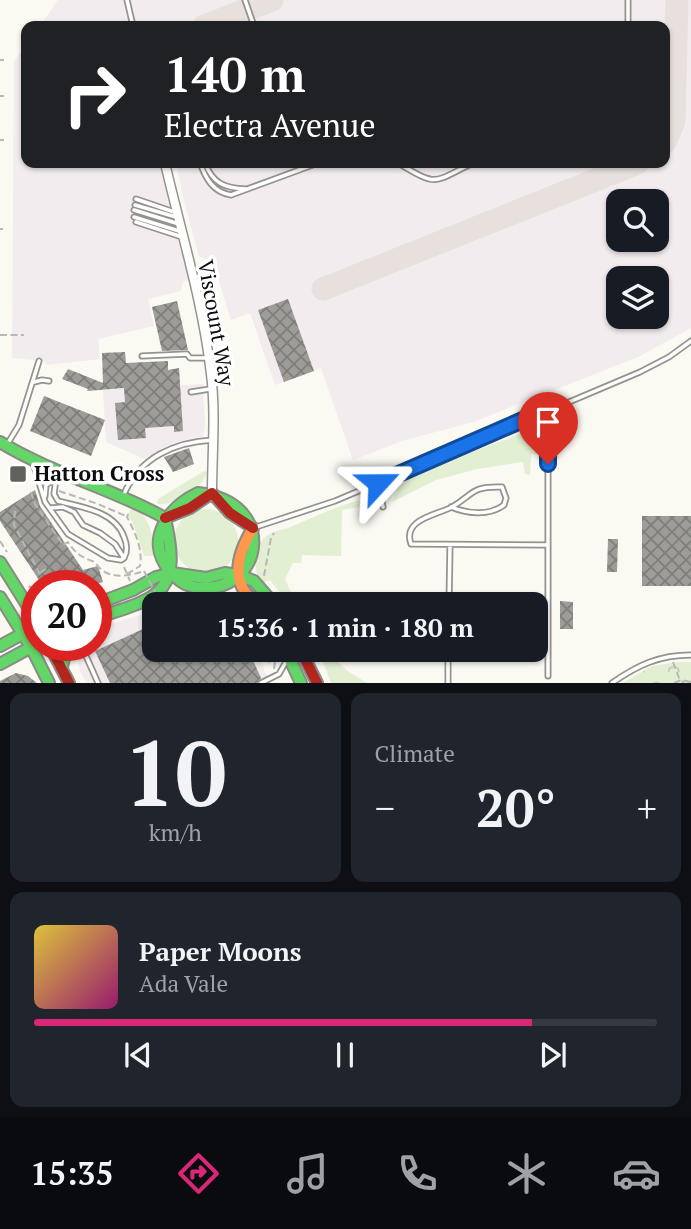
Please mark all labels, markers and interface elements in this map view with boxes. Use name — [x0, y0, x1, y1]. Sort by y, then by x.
text: 140 m — [164, 41, 306, 106]
icon: right — [49, 49, 140, 140]
text: Electra Avenue — [164, 104, 376, 146]
map controls — [606, 189, 669, 329]
button: search — [606, 189, 669, 252]
street label: Viscount Way — [192, 258, 242, 389]
button: layers — [606, 266, 669, 329]
pin — [518, 392, 578, 464]
icon: arrive — [529, 403, 567, 441]
position arrow — [341, 446, 415, 520]
place label: Hatton Cross — [34, 459, 164, 487]
marker: Hatton Cross — [8, 464, 28, 484]
speed limit sign: 20 — [21, 570, 112, 661]
text: 15:36 · 1 min · 180 m — [216, 610, 474, 644]
text: 10 — [124, 711, 227, 832]
text: Climate — [375, 738, 455, 769]
text: 20° — [476, 773, 556, 842]
text: − — [375, 783, 395, 833]
text: + — [637, 783, 657, 833]
text: km/h — [149, 817, 202, 848]
text: Paper Moons — [139, 934, 302, 968]
text: Ada Vale — [139, 968, 228, 999]
icon: previous — [119, 1036, 157, 1074]
icon: pause — [326, 1036, 364, 1074]
icon: next — [534, 1036, 572, 1074]
icon: directions — [174, 1149, 223, 1198]
icon: music — [283, 1149, 332, 1198]
icon: phone — [393, 1149, 442, 1198]
icon: climate — [502, 1149, 551, 1198]
icon: car — [612, 1149, 661, 1198]
text: 15:35 — [30, 1152, 114, 1194]

